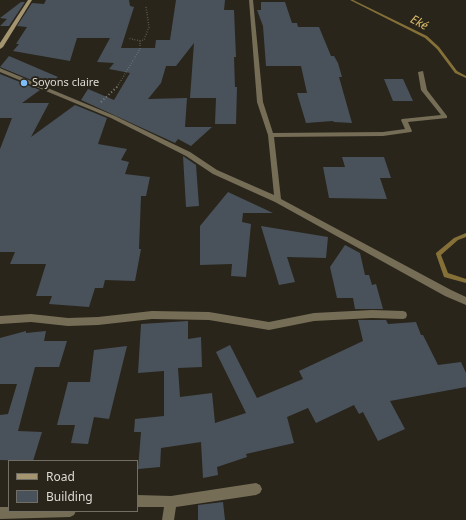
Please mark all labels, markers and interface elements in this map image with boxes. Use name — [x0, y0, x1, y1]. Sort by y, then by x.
water label: Eké — [408, 12, 430, 34]
place label: Soyons claire — [32, 76, 99, 90]
marker: Soyons claire — [19, 78, 29, 88]
legend — [8, 460, 138, 512]
text: Road — [46, 468, 75, 485]
text: Building — [46, 488, 93, 505]

